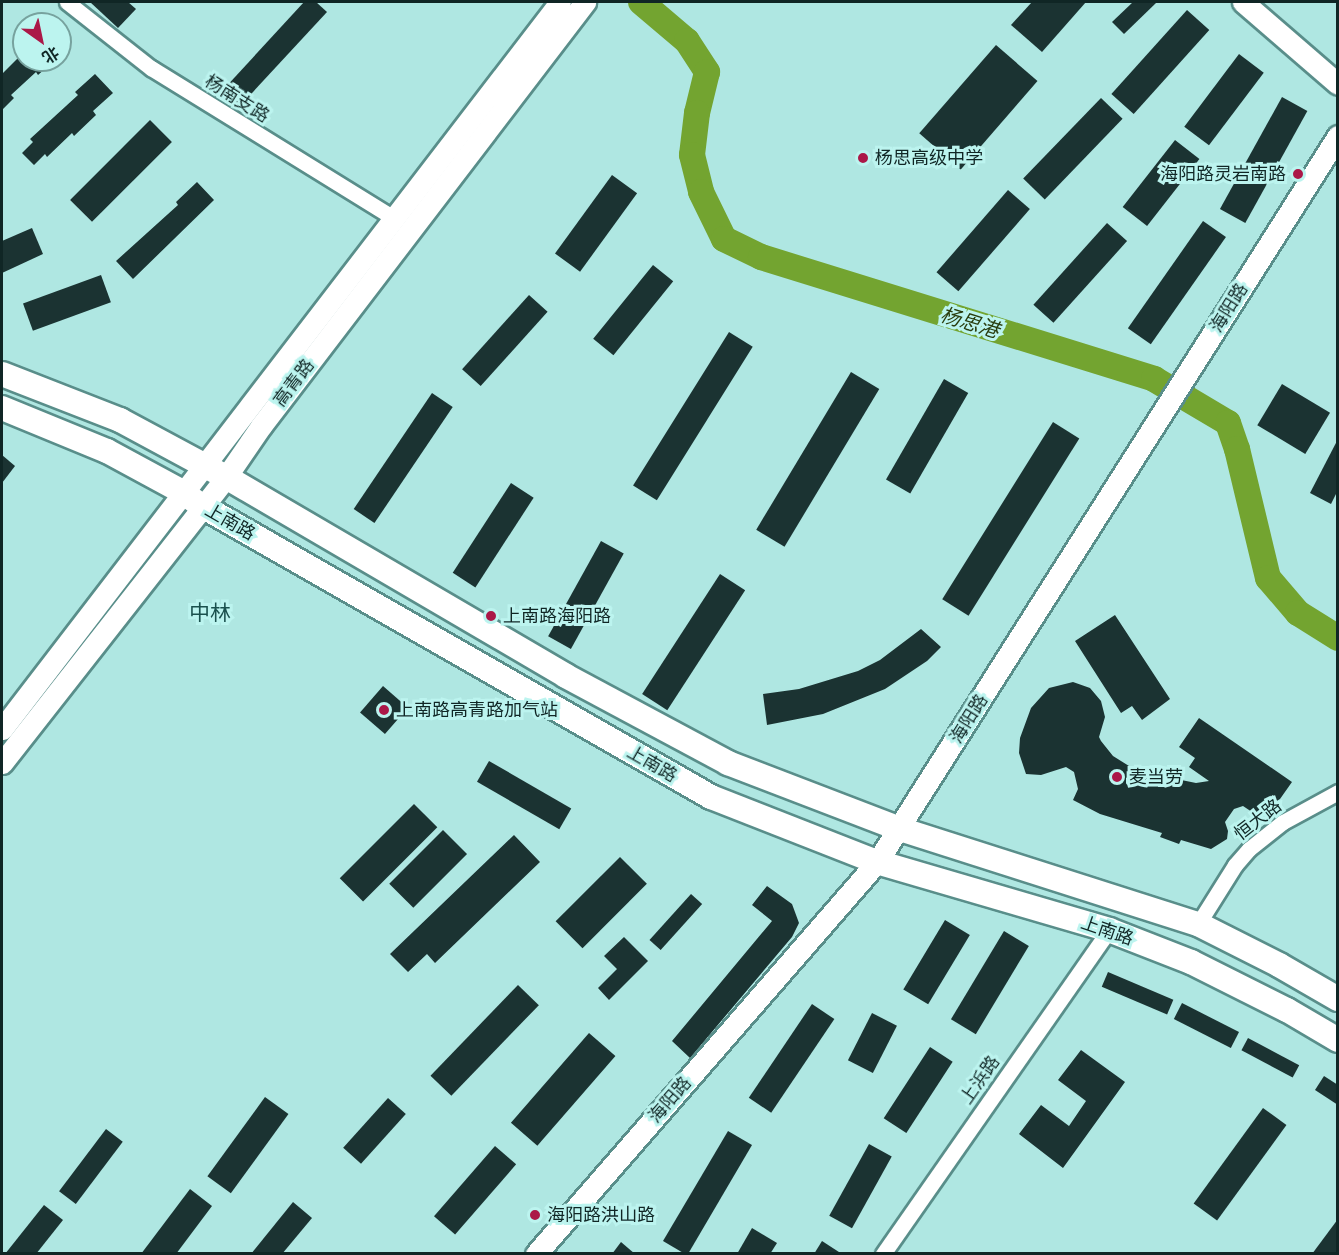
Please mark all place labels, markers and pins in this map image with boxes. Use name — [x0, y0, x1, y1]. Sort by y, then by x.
place label: 杨思高级中学 — [875, 147, 983, 169]
marker: 杨思高级中学 — [856, 151, 870, 165]
place label: 海阳路灵岩南路 — [1160, 163, 1286, 185]
marker: 海阳路灵岩南路 — [1291, 167, 1305, 181]
place label: 上南路海阳路 — [503, 605, 611, 627]
marker: 上南路海阳路 — [484, 609, 498, 623]
place label: 上南路高青路加气站 — [396, 699, 558, 721]
marker: 上南路高青路加气站 — [377, 703, 391, 717]
place label: 麦当劳 — [1129, 766, 1183, 788]
marker: 麦当劳 — [1110, 770, 1124, 784]
place label: 海阳路洪山路 — [547, 1204, 655, 1226]
marker: 海阳路洪山路 — [528, 1208, 542, 1222]

